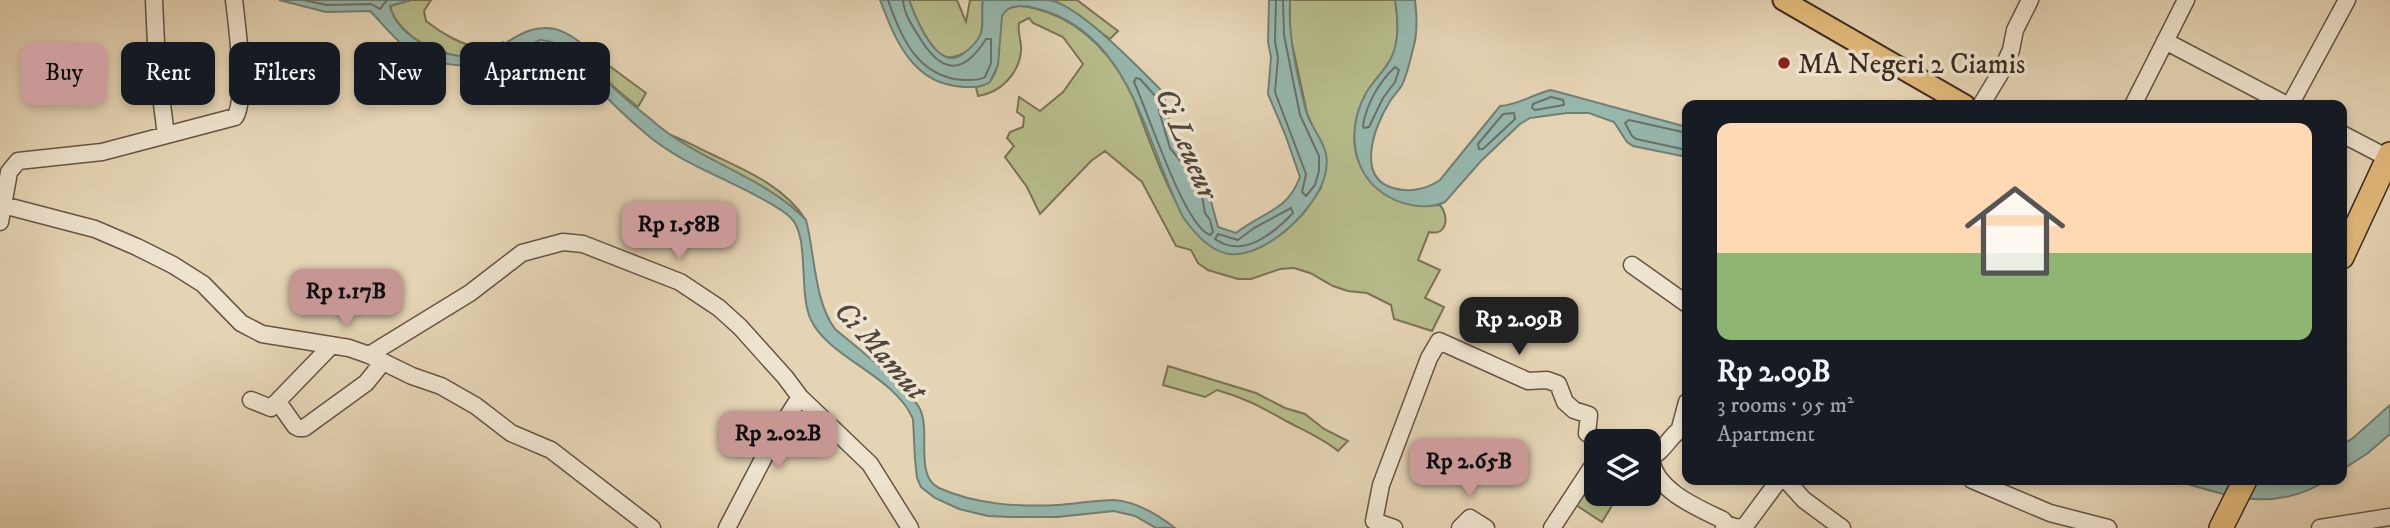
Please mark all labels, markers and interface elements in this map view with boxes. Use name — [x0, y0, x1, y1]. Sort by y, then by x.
chip: Buy — [21, 42, 107, 105]
chip: Rent — [121, 42, 215, 105]
chip: Filters — [229, 42, 340, 105]
chip: New — [354, 42, 446, 105]
chip: Apartment — [460, 42, 610, 105]
place label: MA Negeri 2 Ciamis — [1798, 47, 2025, 82]
marker: MA Negeri 2 Ciamis — [1776, 55, 1792, 71]
water label: Ci Leueur — [1146, 82, 1226, 207]
icon: home — [1952, 168, 2078, 294]
pin: Rp 1.58B — [607, 202, 751, 262]
text: Rp 1.58B — [638, 210, 720, 239]
pin: Rp 1.17B — [274, 270, 418, 329]
text: Rp 1.17B — [306, 277, 386, 306]
water label: Ci Mamut — [826, 294, 935, 410]
pin: Rp 2.09B — [1447, 298, 1591, 357]
text: Rp 2.09B — [1475, 305, 1563, 334]
text: Rp 2.09B — [1717, 354, 1831, 391]
text: 3 rooms · 95 m² — [1717, 391, 1854, 420]
pin: Rp 2.02B — [706, 412, 850, 471]
text: Rp 2.02B — [734, 419, 822, 448]
text: Apartment — [1717, 420, 1815, 449]
map controls — [1584, 429, 1661, 506]
button: layers — [1584, 429, 1661, 506]
pin: Rp 2.65B — [1397, 440, 1541, 499]
text: Rp 2.65B — [1426, 447, 1512, 476]

